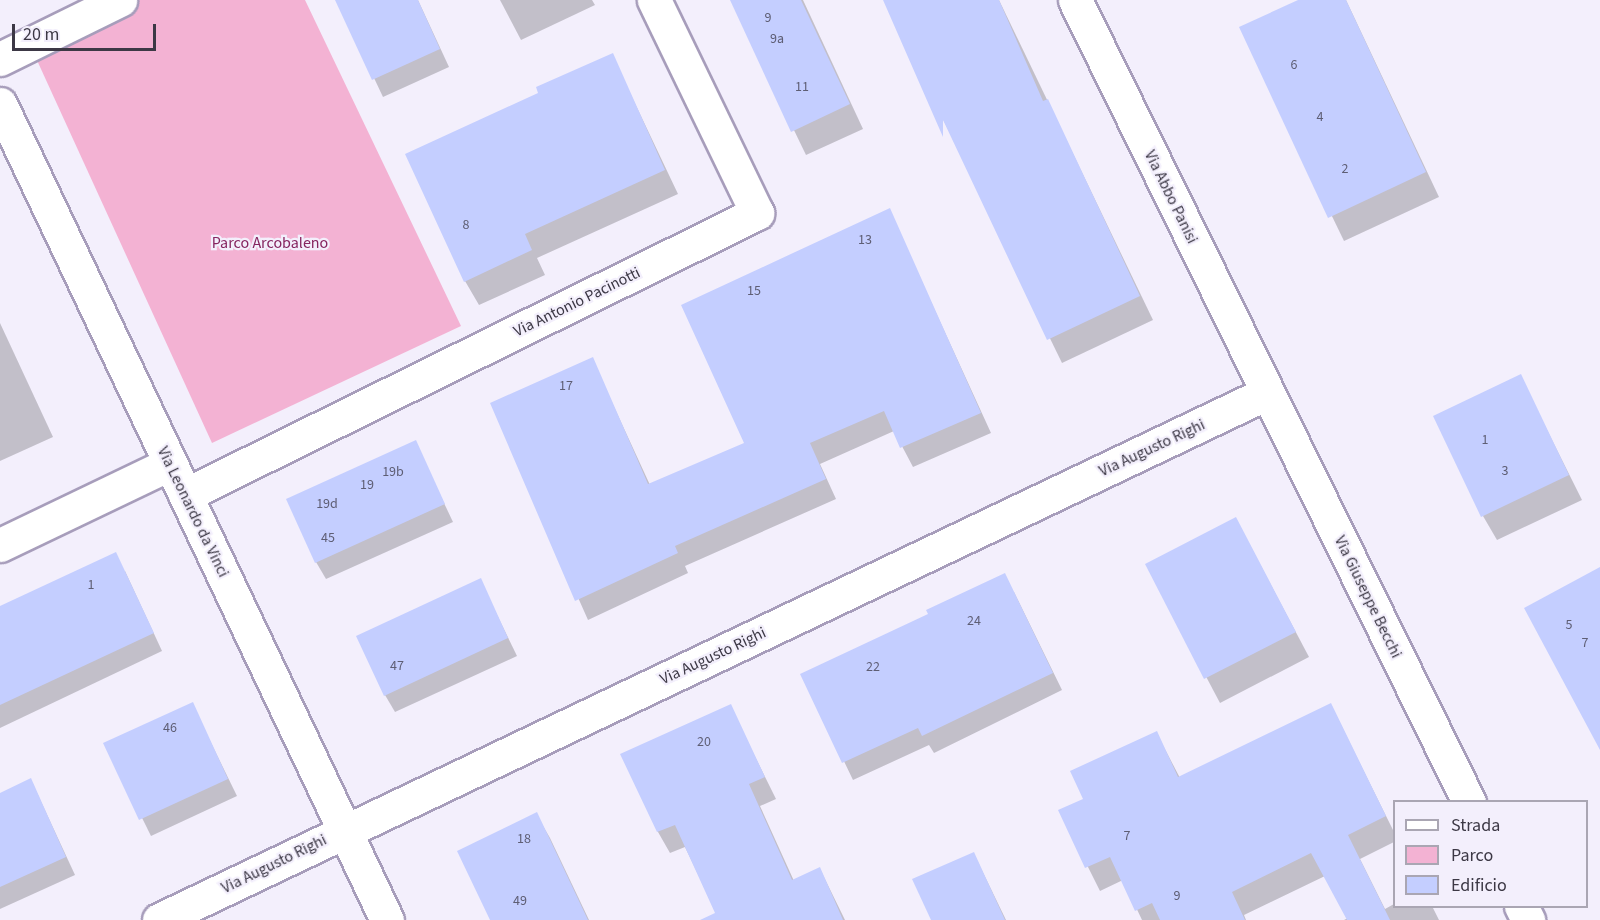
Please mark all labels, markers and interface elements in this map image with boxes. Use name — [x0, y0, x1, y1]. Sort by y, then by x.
house number: 9 — [765, 10, 771, 26]
scale bar — [15, 12, 159, 50]
text: 20 m — [23, 22, 59, 47]
house number: 9a — [770, 31, 784, 47]
house number: 6 — [1291, 57, 1297, 73]
house number: 11 — [795, 79, 809, 95]
house number: 4 — [1317, 109, 1323, 125]
street label: Via Abbo Panisi — [1140, 147, 1202, 247]
house number: 2 — [1342, 161, 1348, 177]
house number: 8 — [463, 217, 469, 233]
house number: 13 — [858, 232, 872, 248]
park label: Parco Arcobaleno — [212, 233, 328, 253]
street label: Via Antonio Pacinotti — [511, 263, 643, 341]
house number: 15 — [747, 283, 761, 299]
house number: 17 — [559, 378, 573, 394]
street label: Via Augusto Righi — [1096, 415, 1208, 481]
house number: 1 — [1482, 432, 1488, 448]
street label: Via Leonardo da Vinci — [153, 444, 233, 580]
house number: 3 — [1502, 463, 1508, 479]
house number: 19b — [382, 464, 404, 480]
house number: 19 — [360, 477, 374, 493]
house number: 19d — [316, 496, 338, 512]
house number: 45 — [321, 530, 335, 546]
street label: Via Giuseppe Becchi — [1330, 533, 1406, 661]
house number: 1 — [88, 577, 94, 593]
house number: 24 — [967, 613, 981, 629]
house number: 5 — [1566, 617, 1572, 633]
street label: Via Augusto Righi — [657, 623, 769, 689]
house number: 7 — [1582, 635, 1588, 651]
house number: 47 — [390, 658, 404, 674]
house number: 22 — [866, 659, 880, 675]
house number: 46 — [163, 720, 177, 736]
house number: 20 — [697, 734, 711, 750]
legend — [1393, 800, 1588, 908]
text: Strada — [1451, 813, 1500, 838]
house number: 7 — [1124, 828, 1130, 844]
street label: Via Augusto Righi — [218, 830, 330, 898]
house number: 18 — [517, 831, 531, 847]
text: Parco — [1451, 843, 1493, 868]
text: Edificio — [1451, 873, 1507, 898]
house number: 9 — [1174, 888, 1180, 904]
house number: 49 — [513, 893, 527, 909]

